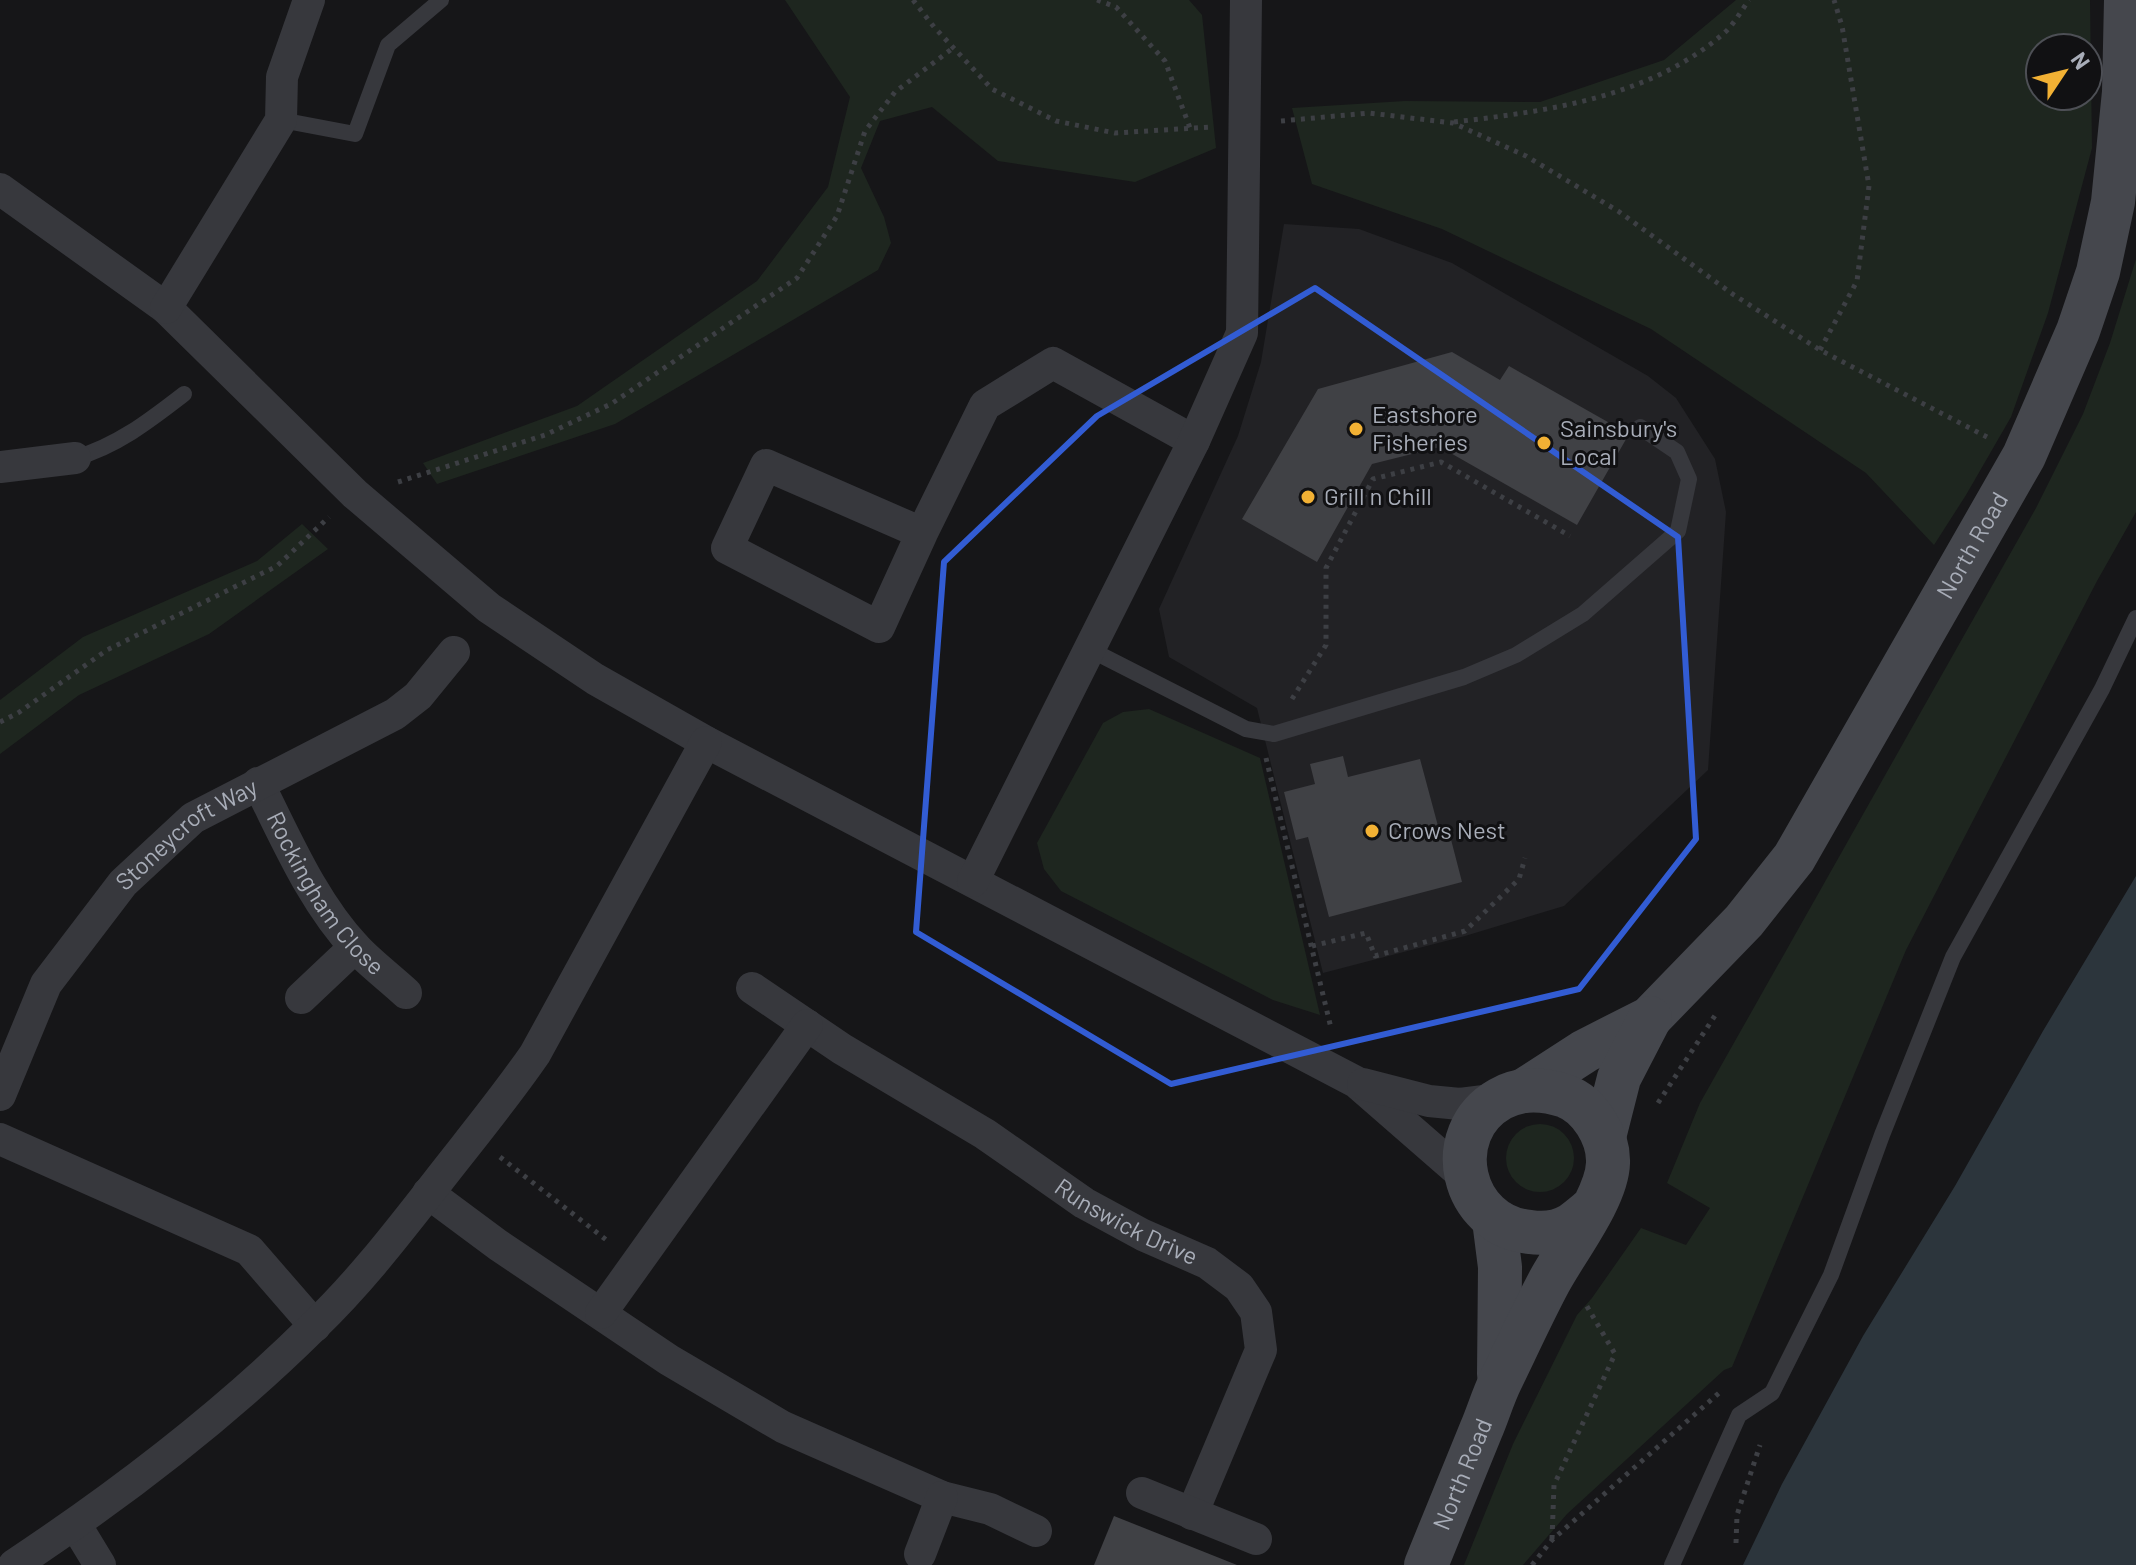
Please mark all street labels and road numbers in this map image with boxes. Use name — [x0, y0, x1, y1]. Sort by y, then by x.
street label: North Road — [1929, 487, 2013, 603]
street label: Stoneycroft Way — [109, 771, 262, 896]
street label: Rockingham Close — [261, 807, 391, 980]
street label: Runswick Drive — [1050, 1171, 1202, 1270]
street label: North Road — [1426, 1414, 1497, 1534]

